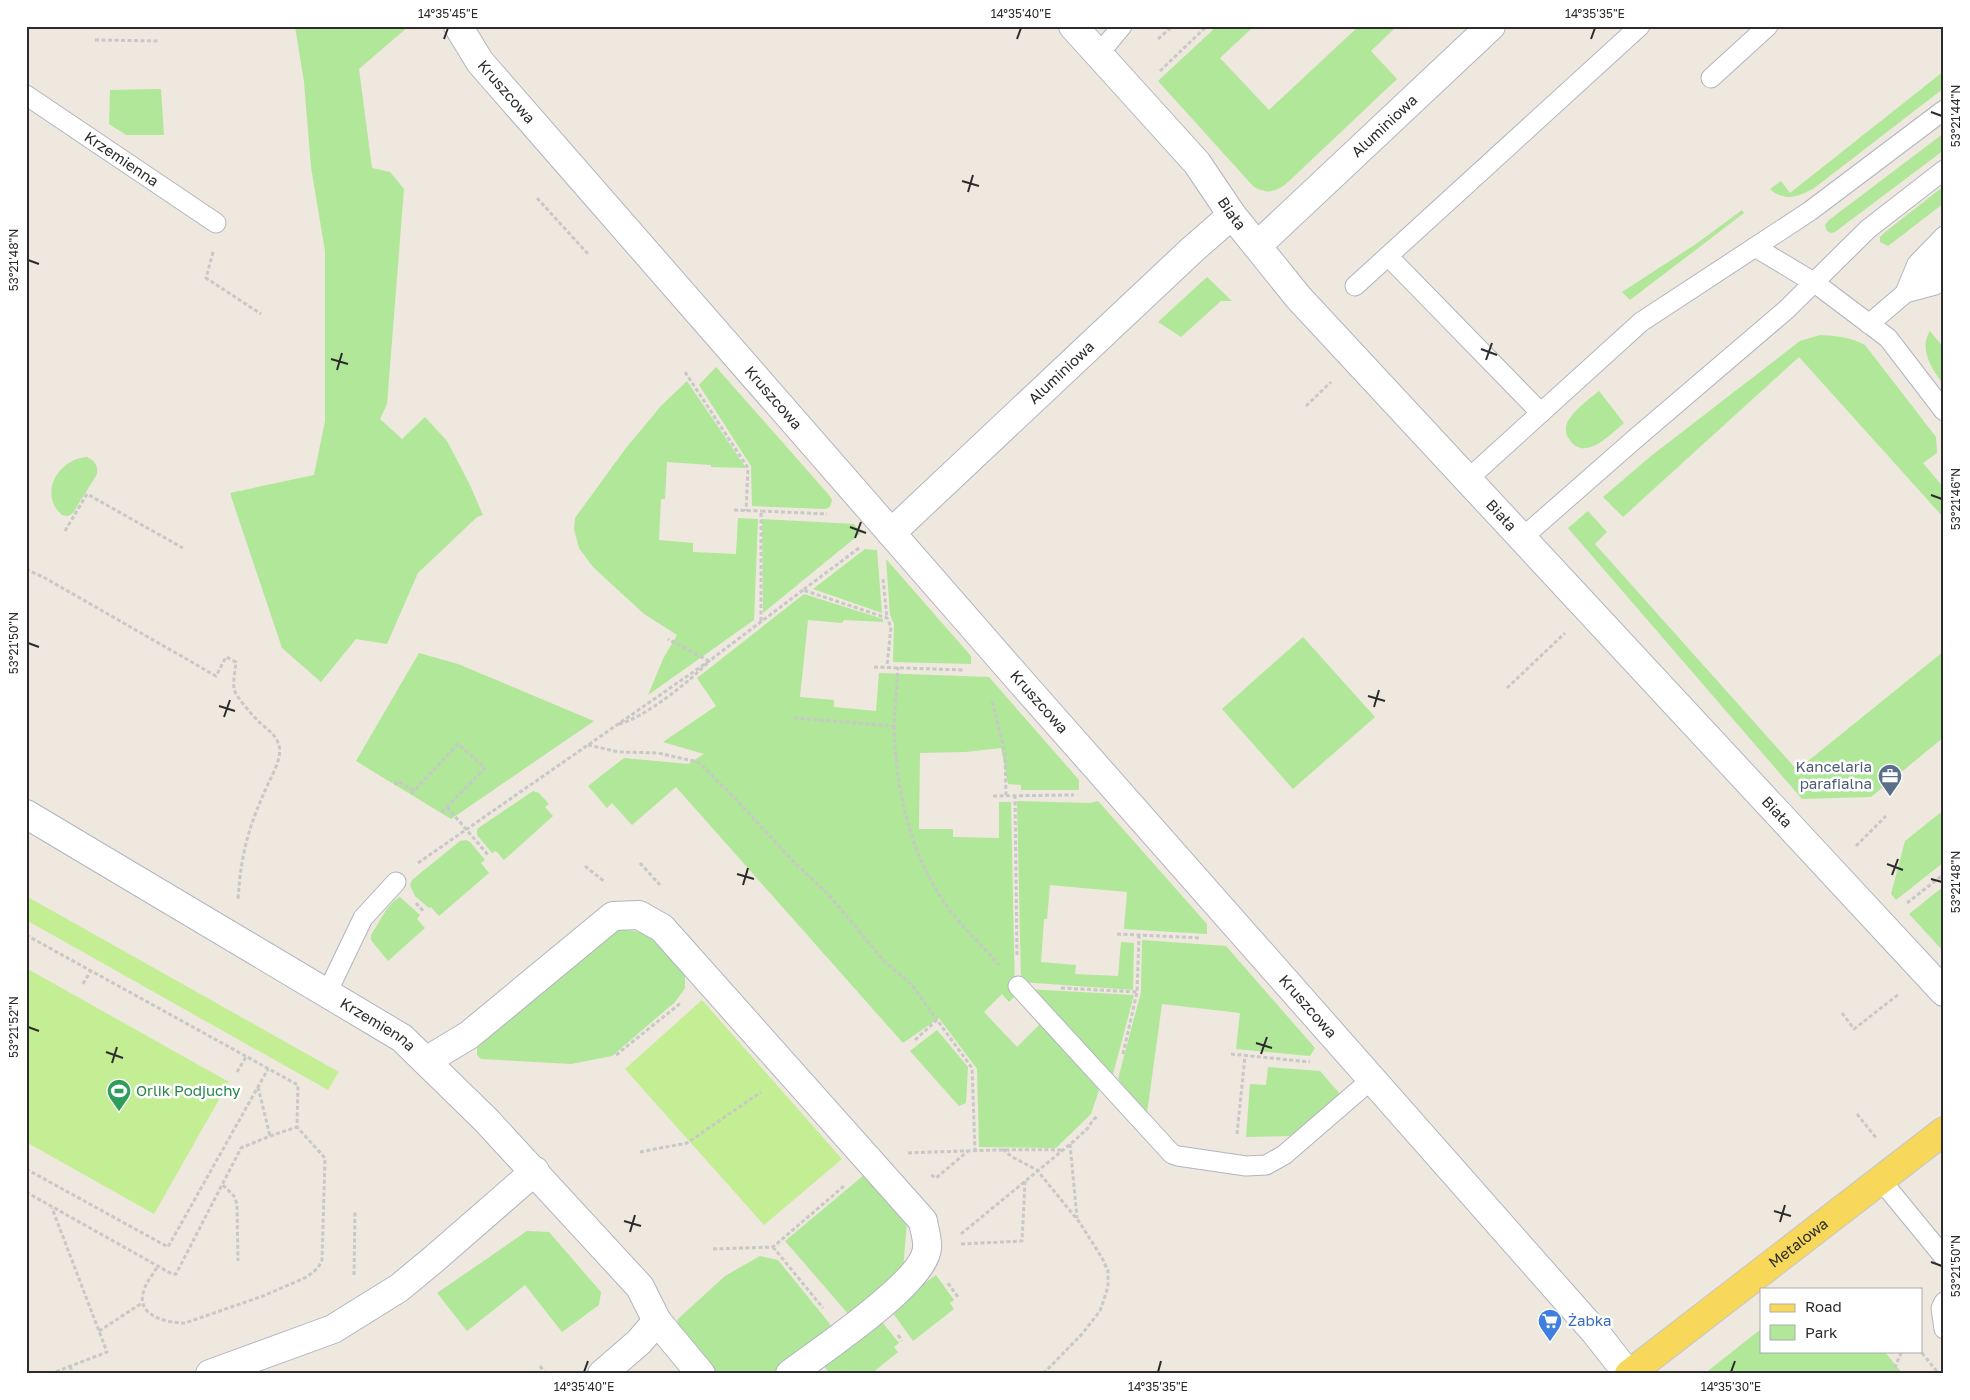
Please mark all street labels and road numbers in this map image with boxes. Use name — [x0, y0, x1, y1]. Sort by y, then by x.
street label: Kruszcowa — [474, 56, 539, 127]
street label: Aluminiowa — [1347, 90, 1420, 161]
street label: Krzemienna — [81, 127, 163, 190]
street label: Biała — [1214, 193, 1250, 233]
street label: Aluminiowa — [1024, 337, 1097, 407]
street label: Kruszcowa — [741, 362, 806, 433]
street label: Biała — [1483, 495, 1521, 534]
street label: Kruszcowa — [1007, 666, 1072, 737]
street label: Biała — [1759, 792, 1796, 831]
street label: Kruszcowa — [1276, 970, 1341, 1041]
street label: Krzemienna — [337, 993, 420, 1054]
street label: Metalowa — [1765, 1214, 1831, 1271]

